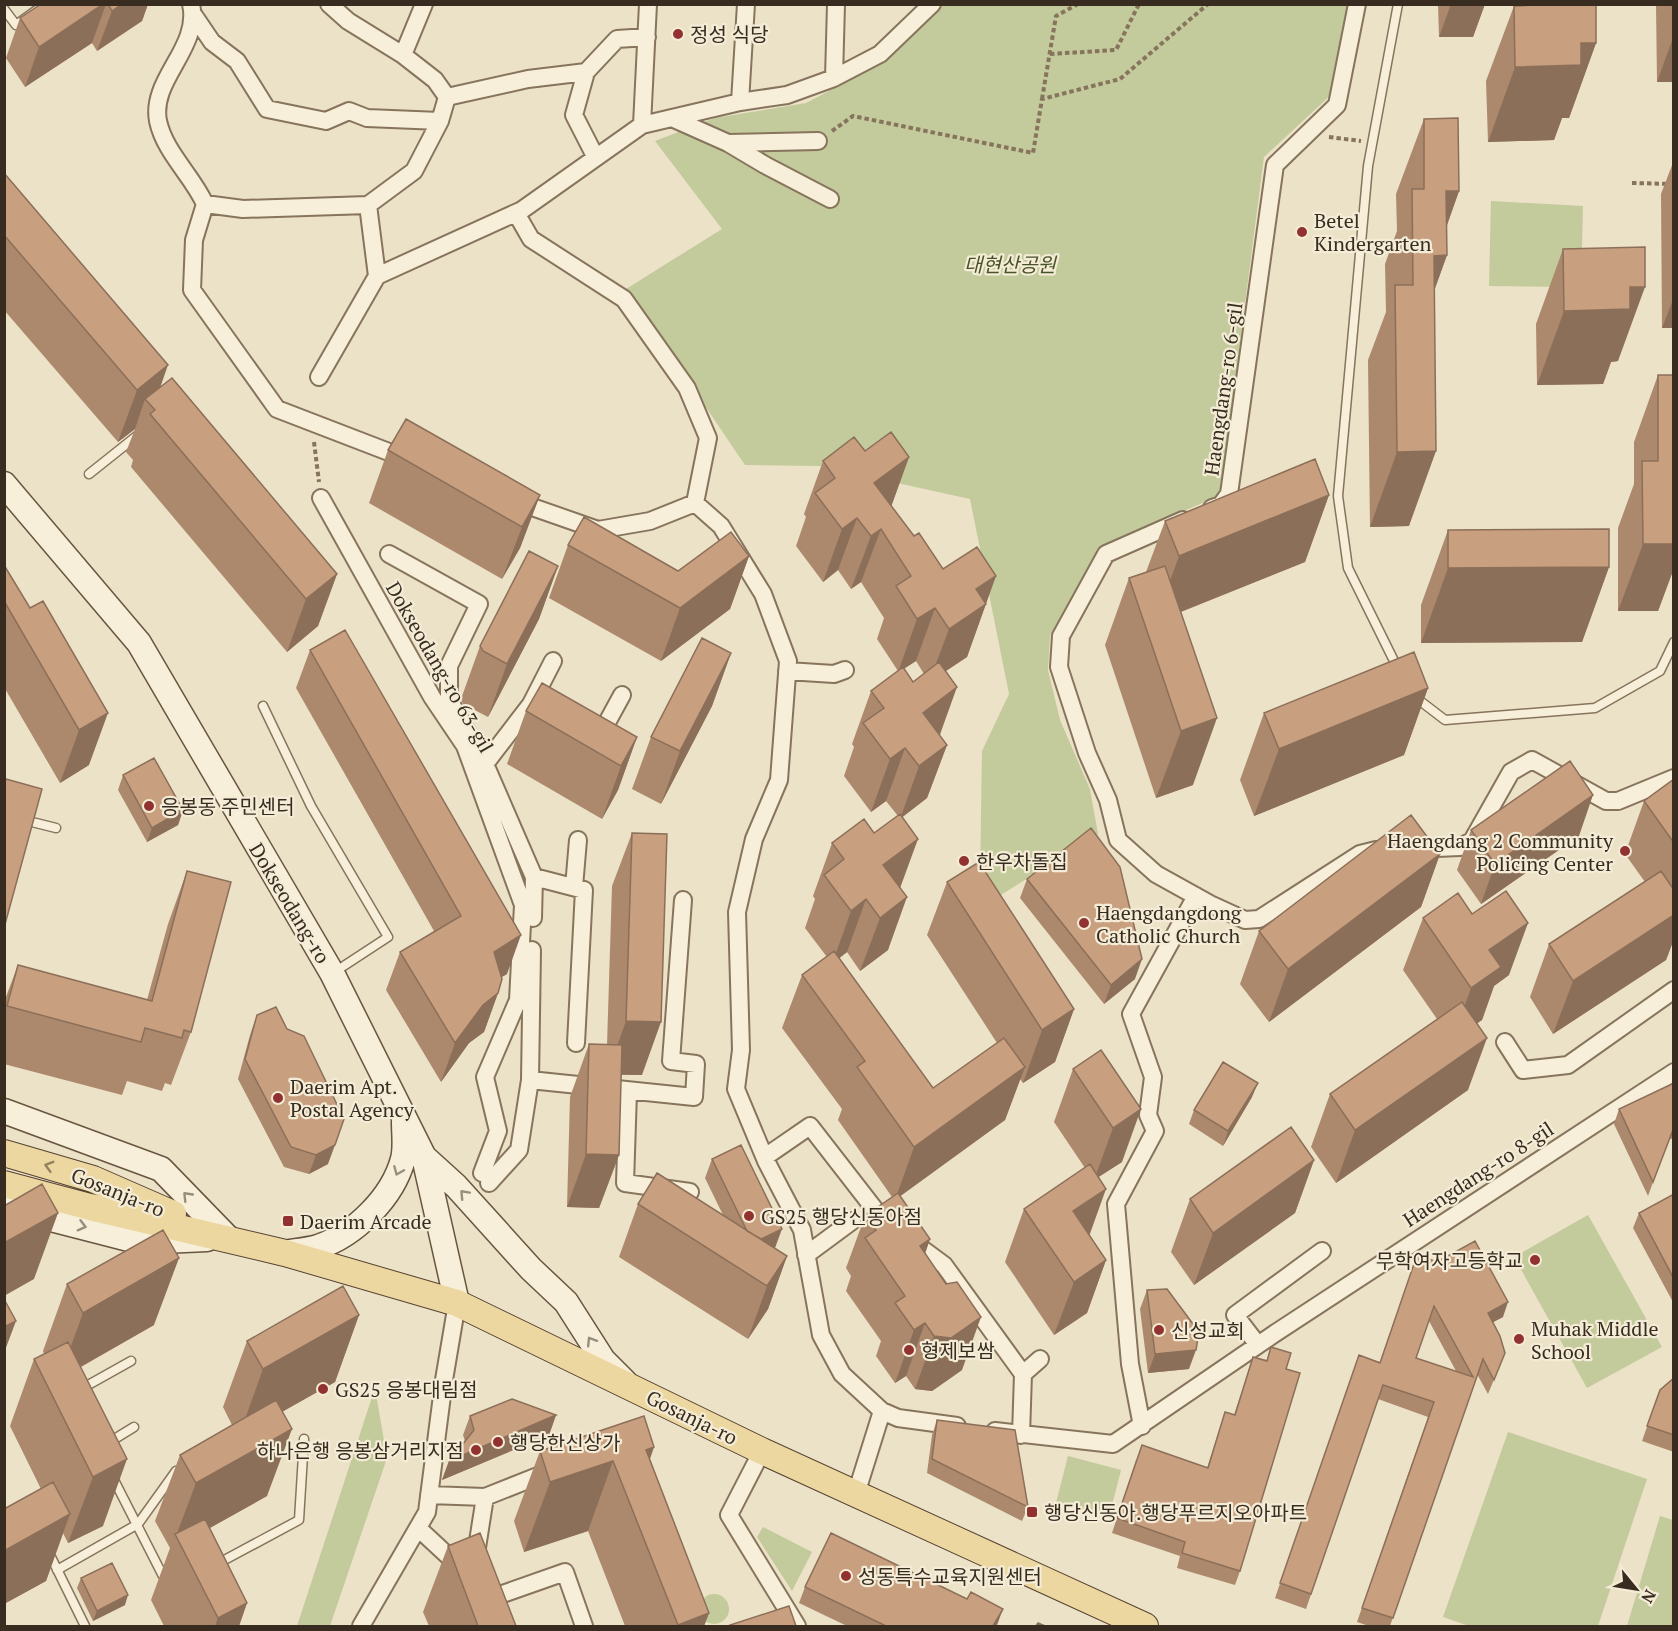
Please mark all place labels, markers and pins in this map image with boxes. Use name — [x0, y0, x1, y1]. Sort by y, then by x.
place label: 정성 식당 — [690, 21, 768, 48]
marker: 정성 식당 — [671, 27, 685, 41]
place label: Betel Kindergarten — [1314, 207, 1431, 257]
marker: Betel Kindergarten — [1295, 225, 1309, 239]
place label: 응봉동 주민센터 — [161, 793, 295, 820]
marker: 응봉동 주민센터 — [142, 799, 156, 813]
place label: Haengdang 2 Community Policing Center — [1387, 827, 1614, 877]
marker: Haengdang 2 Community Policing Center — [1618, 844, 1632, 858]
place label: 한우차돌집 — [976, 848, 1068, 875]
marker: 한우차돌집 — [957, 854, 971, 868]
place label: Haengdangdong Catholic Church — [1096, 899, 1242, 949]
marker: Haengdangdong Catholic Church — [1077, 916, 1091, 930]
place label: Daerim Apt. Postal Agency — [290, 1073, 415, 1123]
marker: Daerim Apt. Postal Agency — [271, 1091, 285, 1105]
place label: GS25 행당신동아점 — [761, 1203, 922, 1230]
place label: Daerim Arcade — [300, 1208, 432, 1235]
marker: GS25 행당신동아점 — [742, 1209, 756, 1223]
marker: Daerim Arcade — [281, 1214, 295, 1228]
place label: 무학여자고등학교 — [1376, 1247, 1523, 1274]
marker: 무학여자고등학교 — [1528, 1253, 1542, 1267]
place label: Muhak Middle School — [1531, 1315, 1658, 1365]
place label: 신성교회 — [1171, 1317, 1245, 1344]
marker: 신성교회 — [1152, 1323, 1166, 1337]
marker: Muhak Middle School — [1512, 1332, 1526, 1346]
place label: 형제보쌈 — [921, 1337, 995, 1364]
marker: 형제보쌈 — [902, 1343, 916, 1357]
place label: GS25 응봉대림점 — [335, 1376, 478, 1403]
marker: GS25 응봉대림점 — [316, 1382, 330, 1396]
place label: 행당한신상가 — [510, 1429, 620, 1456]
marker: 행당한신상가 — [491, 1435, 505, 1449]
place label: 하나은행 응봉삼거리지점 — [257, 1437, 464, 1464]
marker: 하나은행 응봉삼거리지점 — [469, 1443, 483, 1457]
place label: 행당신동아.행당푸르지오아파트 — [1044, 1499, 1307, 1526]
marker: 행당신동아.행당푸르지오아파트 — [1025, 1505, 1039, 1519]
place label: 성동특수교육지원센터 — [858, 1563, 1042, 1590]
marker: 성동특수교육지원센터 — [839, 1569, 853, 1583]

